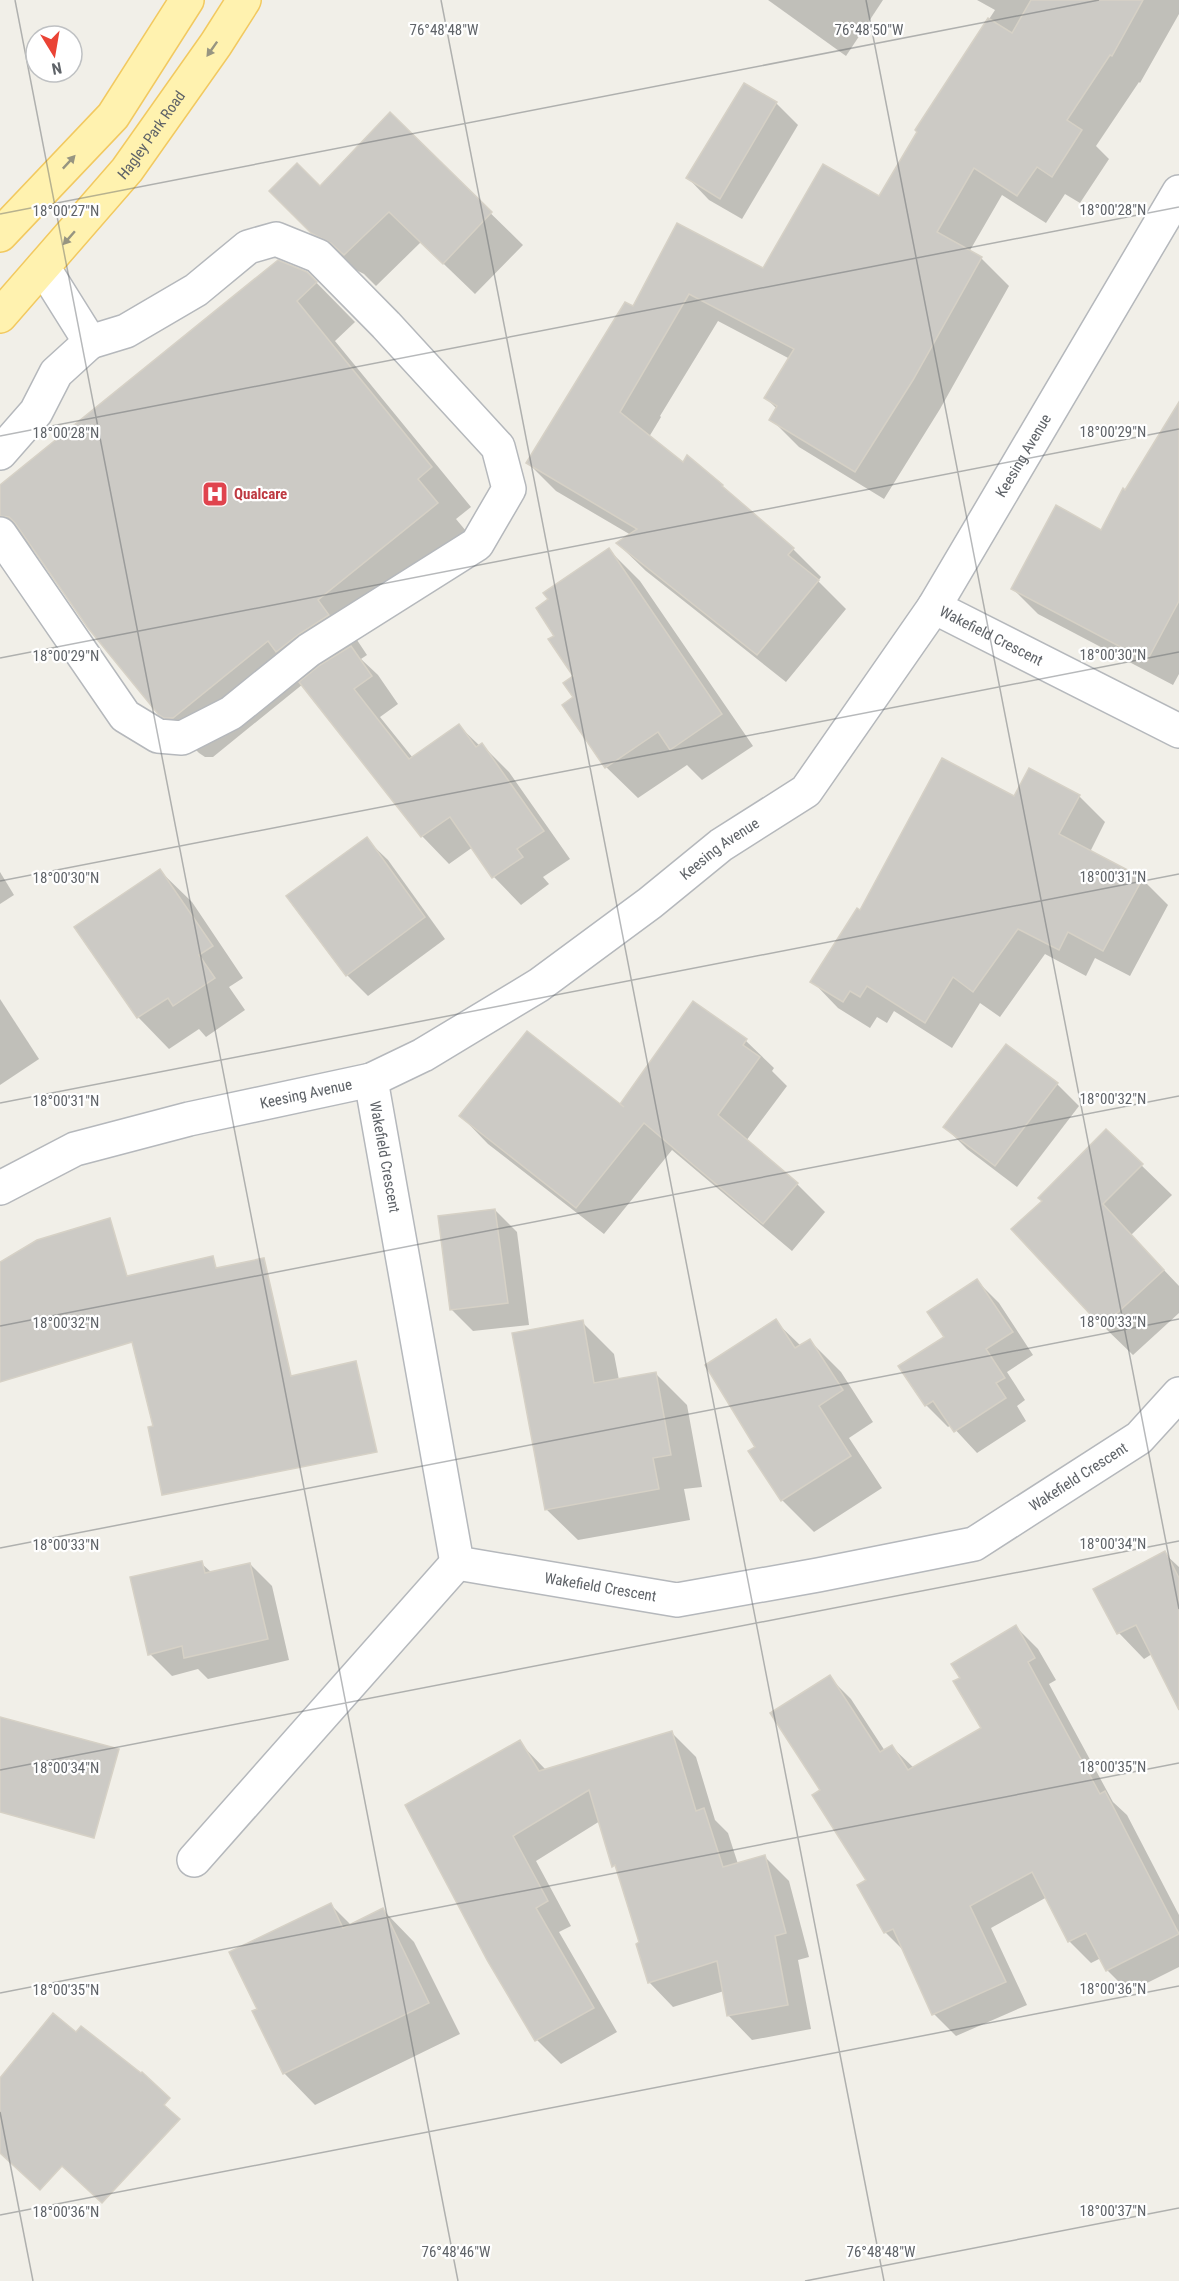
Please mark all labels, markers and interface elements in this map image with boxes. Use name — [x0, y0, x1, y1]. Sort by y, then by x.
text: 76°48'48"W — [410, 21, 479, 39]
text: 76°48'50"W — [835, 21, 904, 39]
north arrow — [24, 24, 84, 84]
one-way arrow — [206, 41, 218, 57]
text: N — [50, 58, 63, 78]
street label: Hagley Park Road — [114, 87, 189, 183]
one-way arrow — [62, 154, 76, 169]
text: 18°00'28"N — [1080, 201, 1146, 219]
text: 18°00'27"N — [33, 202, 99, 220]
one-way arrow — [63, 230, 76, 245]
street label: Keesing Avenue — [992, 411, 1055, 501]
text: 18°00'29"N — [1080, 423, 1146, 441]
text: 18°00'28"N — [33, 424, 99, 442]
hospital icon: Qualcare — [200, 479, 230, 509]
place label: Qualcare — [234, 485, 287, 503]
street label: Wakefield Crescent — [936, 602, 1046, 670]
text: 18°00'30"N — [1080, 646, 1146, 664]
text: 18°00'29"N — [33, 647, 99, 665]
street label: Keesing Avenue — [676, 814, 762, 884]
text: 18°00'31"N — [1080, 868, 1146, 886]
text: 18°00'30"N — [33, 869, 99, 887]
street label: Keesing Avenue — [258, 1075, 354, 1113]
text: 18°00'32"N — [1080, 1090, 1146, 1108]
text: 18°00'31"N — [33, 1092, 99, 1110]
street label: Wakefield Crescent — [366, 1099, 403, 1214]
text: 18°00'33"N — [1080, 1313, 1146, 1331]
text: 18°00'32"N — [33, 1314, 99, 1332]
street label: Wakefield Crescent — [1026, 1439, 1131, 1515]
text: 18°00'34"N — [1080, 1535, 1146, 1553]
text: 18°00'33"N — [33, 1536, 99, 1554]
street label: Wakefield Crescent — [543, 1569, 658, 1605]
text: 18°00'35"N — [1080, 1758, 1146, 1776]
text: 18°00'34"N — [33, 1759, 99, 1777]
text: 18°00'36"N — [1080, 1980, 1146, 1998]
text: 18°00'35"N — [33, 1981, 99, 1999]
text: 18°00'37"N — [1080, 2202, 1146, 2220]
text: 18°00'36"N — [33, 2203, 99, 2221]
text: 76°48'46"W — [422, 2243, 491, 2261]
text: 76°48'48"W — [847, 2243, 916, 2261]

